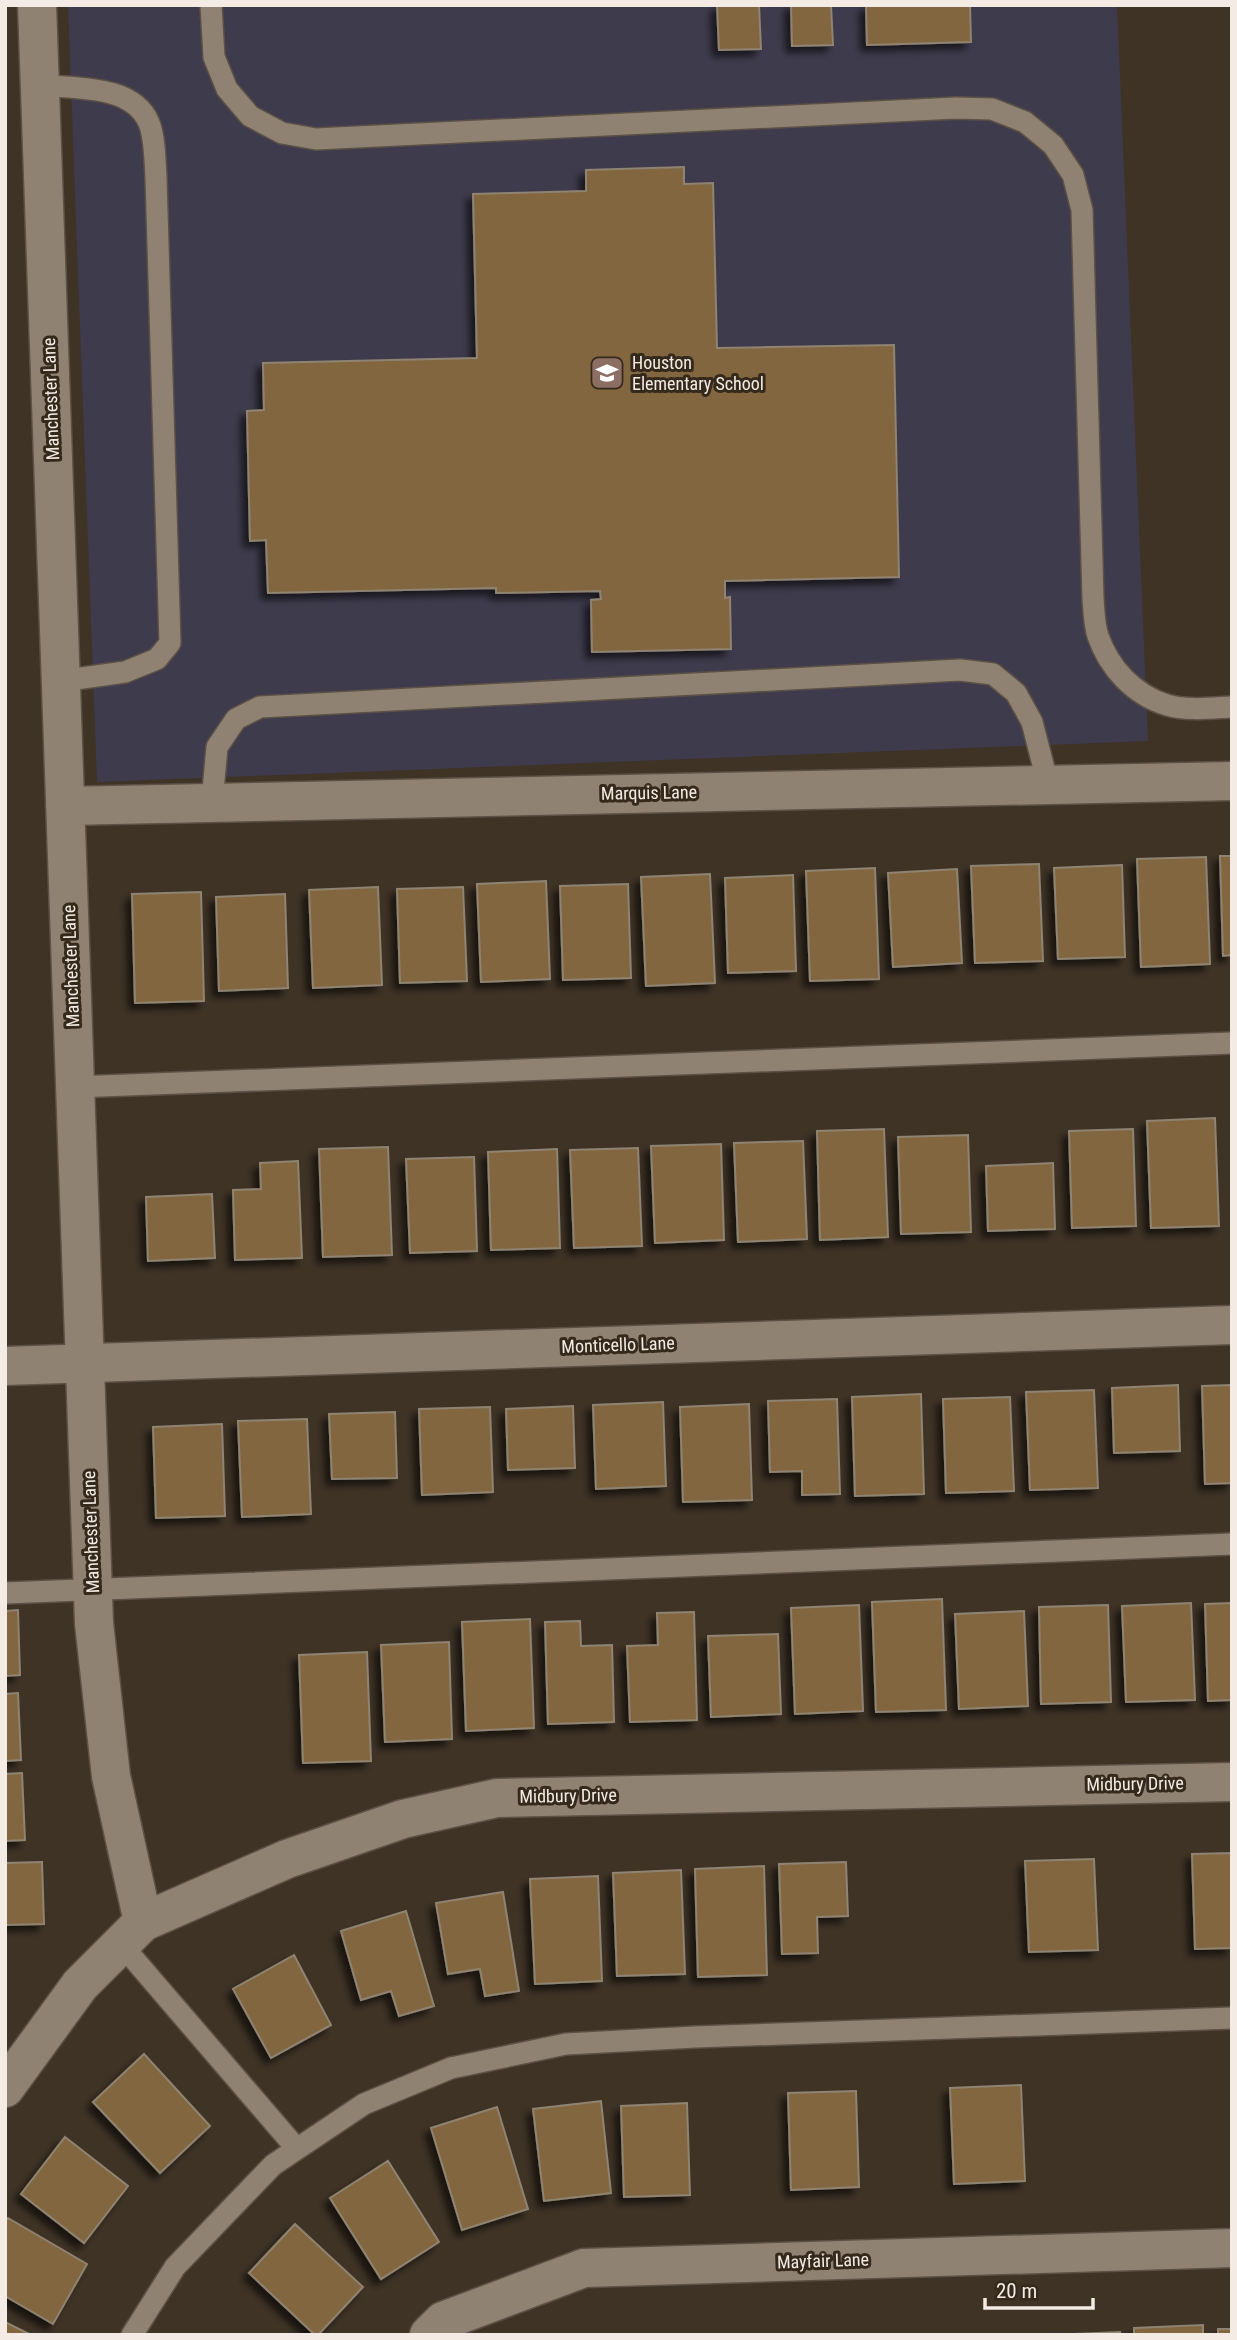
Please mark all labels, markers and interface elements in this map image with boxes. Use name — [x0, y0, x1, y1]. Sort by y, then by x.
street label: Manchester Lane — [38, 338, 63, 461]
place label: Houston Elementary School — [632, 352, 764, 394]
school or university icon: Houston Elementary School — [588, 354, 626, 392]
street label: Marquis Lane — [601, 781, 697, 804]
street label: Manchester Lane — [58, 905, 83, 1028]
street label: Monticello Lane — [561, 1332, 675, 1357]
street label: Manchester Lane — [78, 1471, 103, 1594]
street label: Midbury Drive — [1086, 1772, 1184, 1795]
street label: Midbury Drive — [519, 1784, 617, 1807]
street label: Mayfair Lane — [777, 2248, 869, 2273]
scale bar — [985, 2266, 1094, 2310]
text: 20 m — [996, 2279, 1037, 2303]

